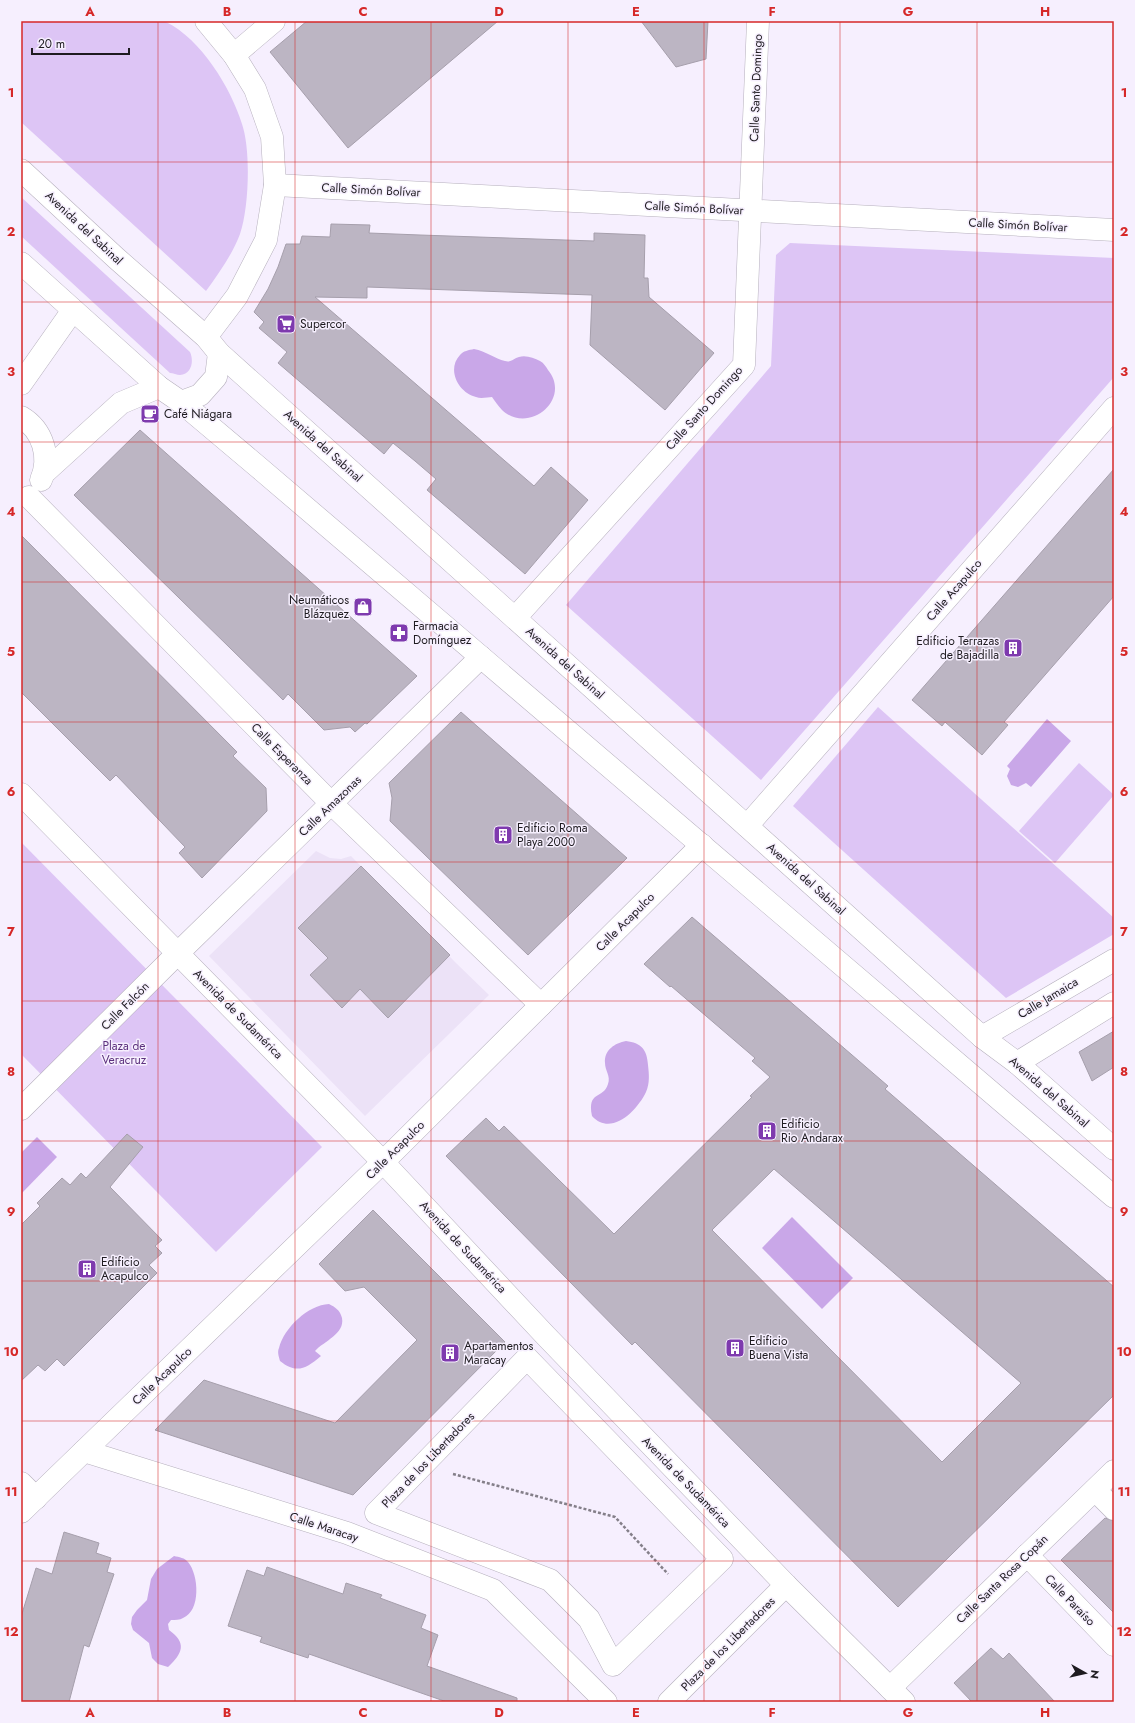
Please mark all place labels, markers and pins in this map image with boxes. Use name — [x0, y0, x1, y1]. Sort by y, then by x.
supermarket icon: Supercor — [275, 313, 297, 335]
place label: Supercor — [300, 315, 347, 333]
cafe icon: Café Niágara — [139, 403, 161, 425]
place label: Café Niágara — [164, 405, 232, 423]
place label: Neumáticos Blázquez — [289, 591, 349, 623]
shop icon: Neumáticos Blázquez — [352, 596, 374, 618]
place label: Farmacia Domínguez — [413, 617, 472, 649]
pharmacy icon: Farmacia Domínguez — [388, 622, 410, 644]
place label: Edificio Terrazas de Bajadilla — [916, 632, 999, 664]
building icon: Edificio Terrazas de Bajadilla — [1002, 637, 1024, 659]
place label: Edificio Roma Playa 2000 — [517, 819, 588, 851]
building icon: Edificio Roma Playa 2000 — [492, 824, 514, 846]
place label: Edificio Rio Andarax — [781, 1115, 844, 1147]
building icon: Edificio Rio Andarax — [756, 1120, 778, 1142]
place label: Edificio Acapulco — [101, 1253, 149, 1285]
building icon: Edificio Acapulco — [76, 1258, 98, 1280]
place label: Edificio Buena Vista — [749, 1332, 809, 1364]
place label: Apartamentos Maracay — [464, 1337, 534, 1369]
building icon: Edificio Buena Vista — [724, 1337, 746, 1359]
building icon: Apartamentos Maracay — [439, 1342, 461, 1364]

